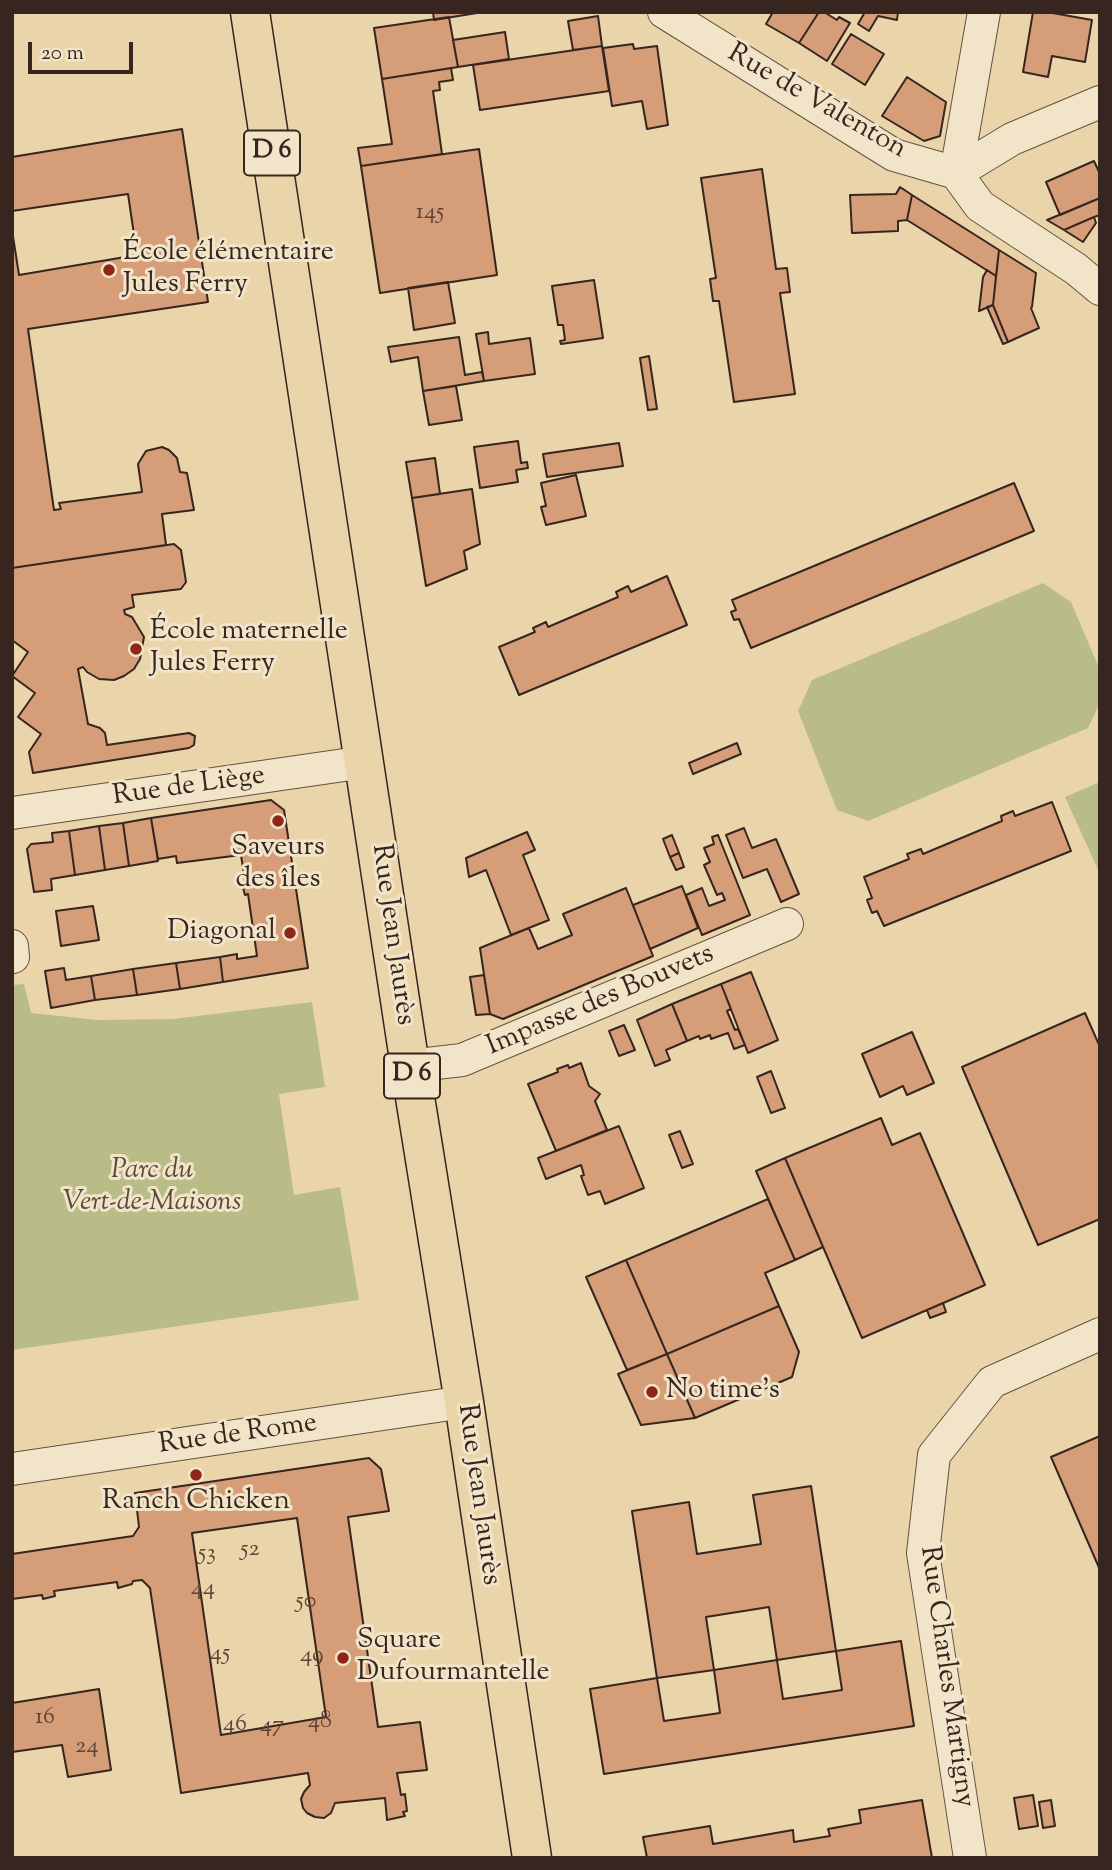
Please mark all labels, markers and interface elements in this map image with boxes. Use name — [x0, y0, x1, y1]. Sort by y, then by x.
scale bar — [32, 28, 136, 72]
street label: Rue de Valenton — [721, 38, 911, 168]
text: 20 m — [41, 39, 84, 69]
road number: D 6 — [244, 130, 300, 176]
house number: 145 — [416, 200, 444, 228]
place label: École élémentaire Jules Ferry — [123, 237, 334, 303]
marker: École élémentaire Jules Ferry — [101, 262, 117, 278]
place label: École maternelle Jules Ferry — [150, 616, 348, 682]
marker: École maternelle Jules Ferry — [128, 641, 144, 657]
street label: Rue de Liège — [111, 761, 267, 815]
marker: Saveurs des îles — [270, 813, 286, 829]
place label: Saveurs des îles — [231, 832, 325, 898]
street label: Rue Jean Jaurès — [362, 842, 420, 1028]
place label: Diagonal — [167, 916, 276, 950]
marker: Diagonal — [282, 925, 298, 941]
street label: Impasse des Bouvets — [482, 939, 720, 1065]
road number: D 6 — [384, 1054, 440, 1098]
park label: Parc du Vert-de-Maisons — [63, 1155, 241, 1221]
place label: No time's — [666, 1375, 780, 1409]
marker: No time's — [644, 1384, 660, 1400]
street label: Rue Jean Jaurès — [448, 1402, 506, 1588]
street label: Rue de Rome — [157, 1408, 319, 1464]
marker: Ranch Chicken — [188, 1467, 204, 1483]
place label: Ranch Chicken — [102, 1486, 290, 1520]
house number: 52 — [240, 1537, 260, 1565]
house number: 53 — [198, 1541, 216, 1569]
street label: Rue Charles Martigny — [910, 1544, 980, 1810]
house number: 44 — [191, 1576, 215, 1604]
house number: 50 — [296, 1589, 316, 1617]
place label: Square Dufourmantelle — [357, 1625, 550, 1691]
house number: 45 — [210, 1641, 230, 1669]
house number: 49 — [300, 1643, 324, 1671]
marker: Square Dufourmantelle — [335, 1650, 351, 1666]
house number: 16 — [35, 1705, 55, 1733]
house number: 48 — [308, 1709, 332, 1737]
house number: 46 — [223, 1712, 247, 1740]
house number: 47 — [260, 1713, 284, 1741]
house number: 24 — [75, 1734, 99, 1762]

